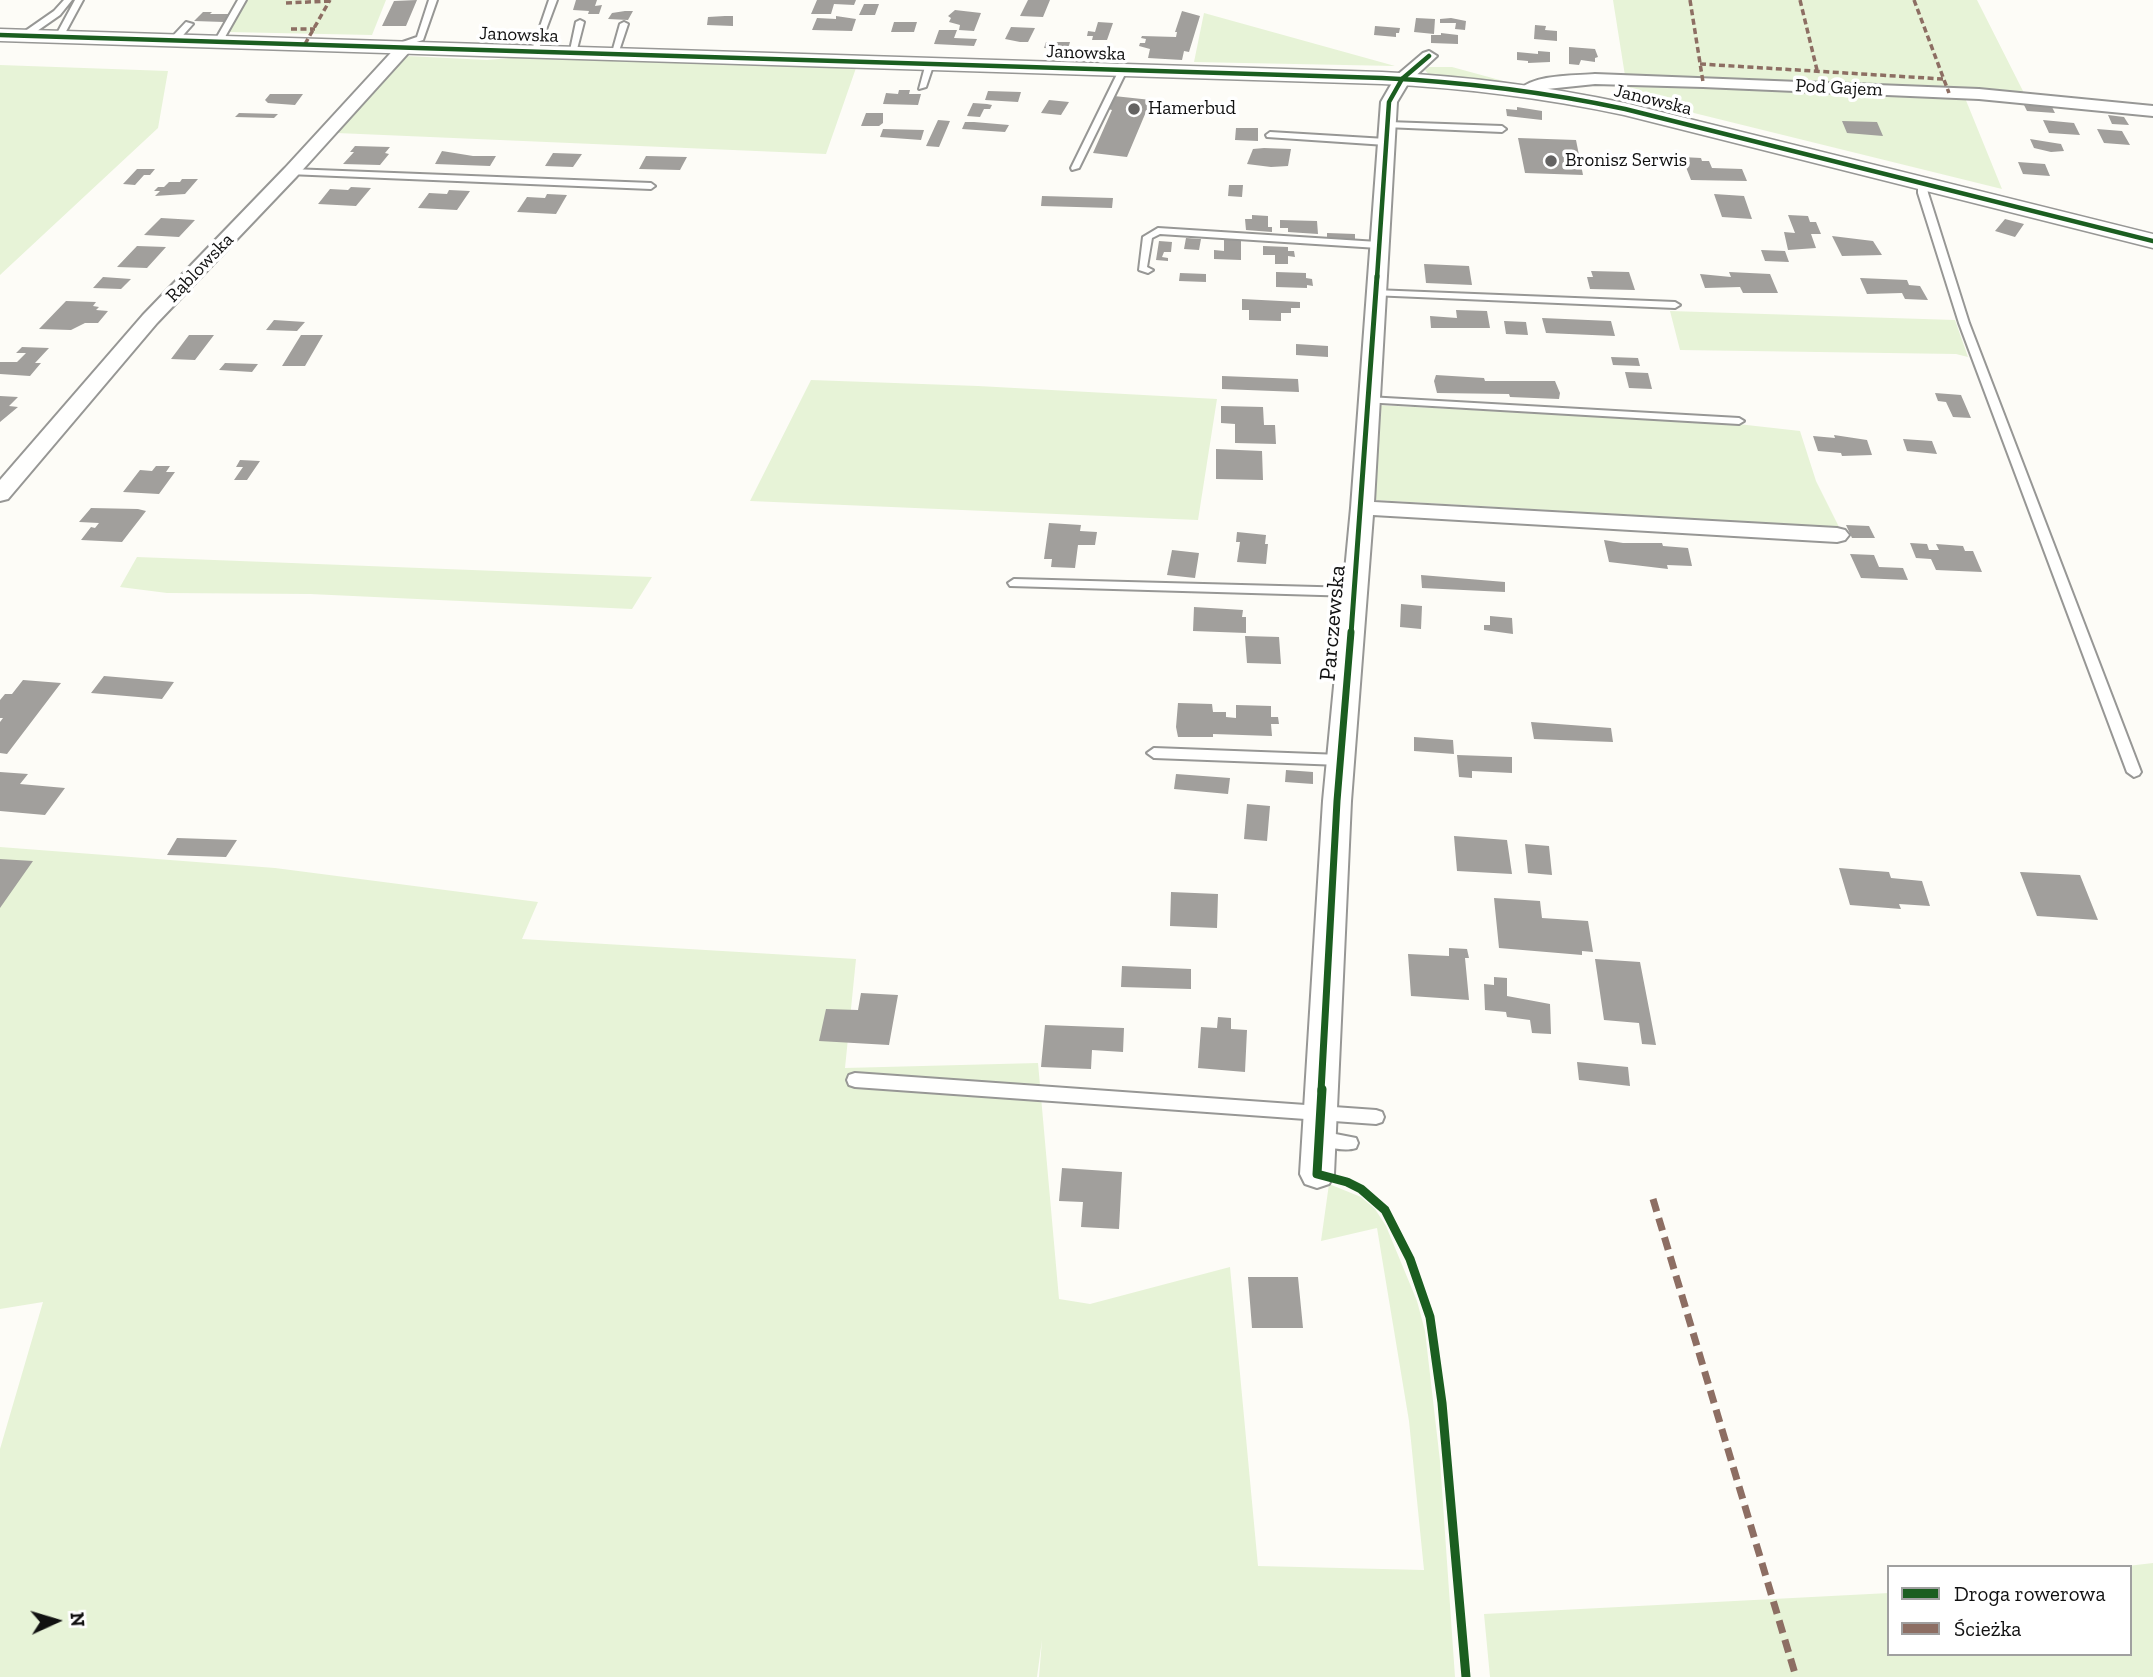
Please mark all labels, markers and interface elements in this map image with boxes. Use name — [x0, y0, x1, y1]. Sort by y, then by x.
street label: Janowska — [479, 22, 559, 48]
street label: Janowska — [1046, 40, 1126, 66]
street label: Pod Gajem — [1795, 74, 1883, 102]
street label: Janowska — [1612, 79, 1694, 121]
place label: Hamerbud — [1148, 98, 1236, 120]
marker: Hamerbud — [1126, 101, 1142, 117]
place label: Bronisz Serwis — [1565, 150, 1687, 172]
marker: Bronisz Serwis — [1543, 153, 1559, 169]
street label: Rąblowska — [161, 229, 239, 307]
street label: Parczewska — [1314, 564, 1352, 682]
legend — [1887, 1565, 2132, 1656]
text: Droga rowerowa — [1954, 1581, 2106, 1606]
north arrow — [21, 1586, 91, 1656]
text: N — [65, 1611, 89, 1628]
text: Ścieżka — [1954, 1616, 2021, 1641]

